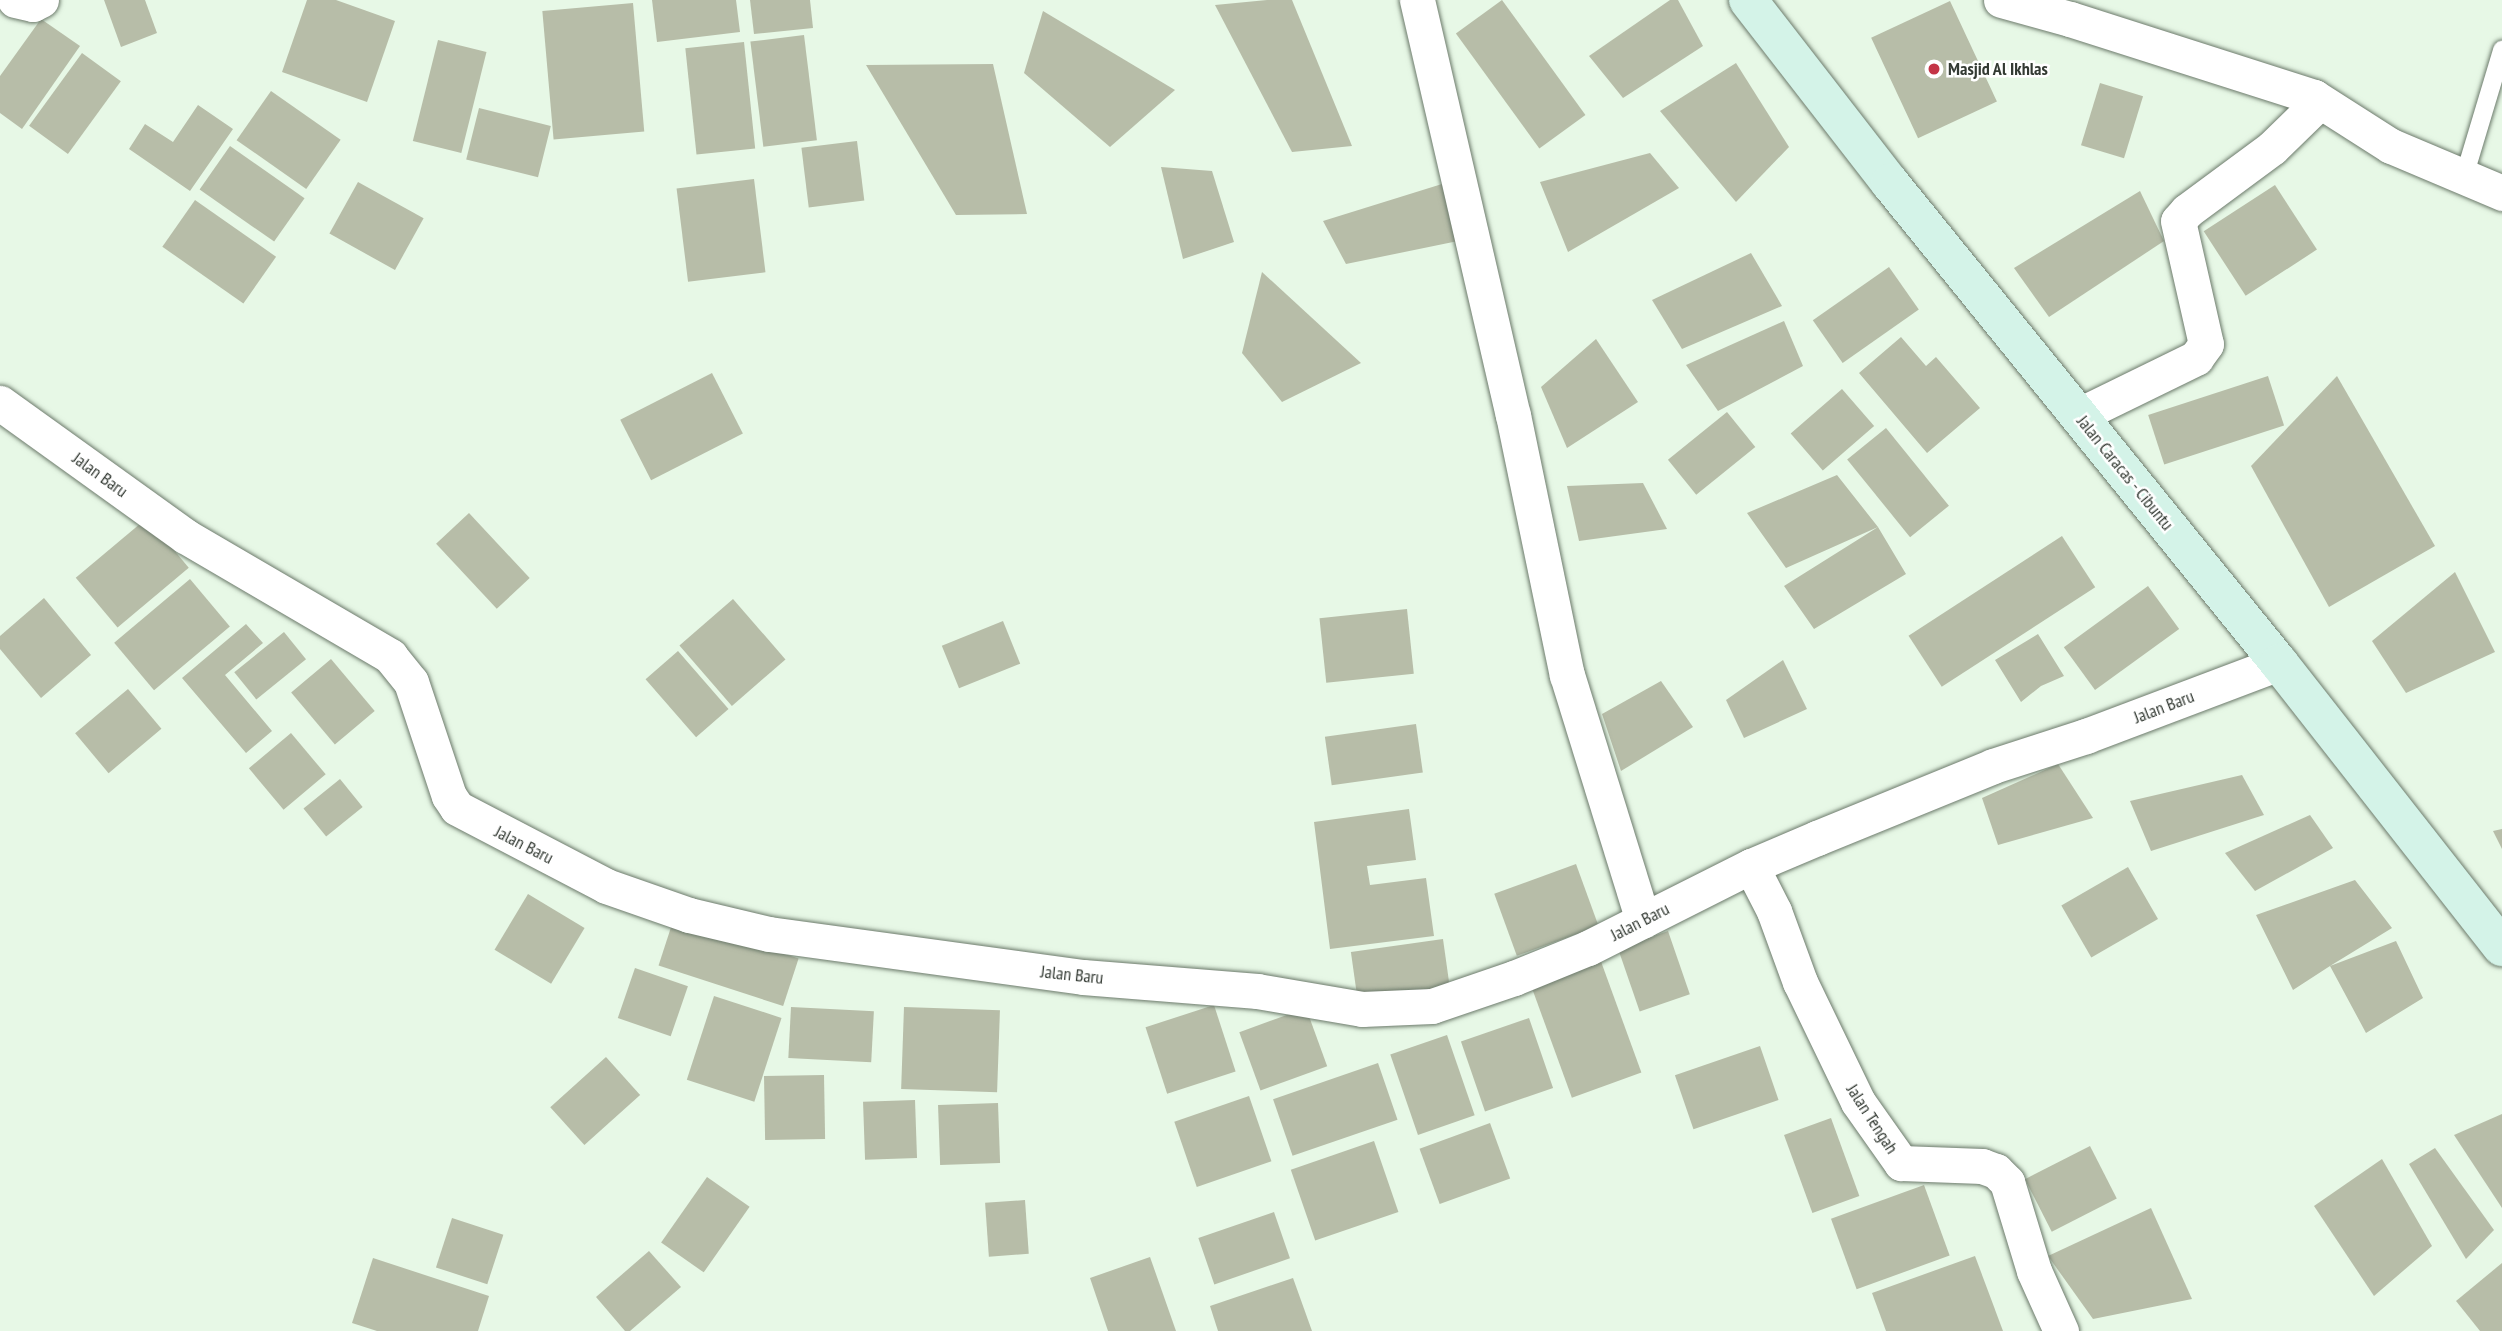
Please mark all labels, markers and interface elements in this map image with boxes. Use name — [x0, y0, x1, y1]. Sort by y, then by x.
place label: Masjid Al Ikhlas — [1948, 58, 2048, 80]
marker: Masjid Al Ikhlas — [1926, 61, 1942, 77]
street label: Jalan Caracas - Cibuntu — [2072, 411, 2178, 535]
street label: Jalan Baru — [68, 448, 132, 502]
street label: Jalan Baru — [2131, 686, 2197, 728]
street label: Jalan Baru — [491, 821, 557, 869]
street label: Jalan Baru — [1607, 898, 1673, 946]
street label: Jalan Baru — [1040, 961, 1104, 989]
street label: Jalan Tengah — [1841, 1080, 1903, 1158]

